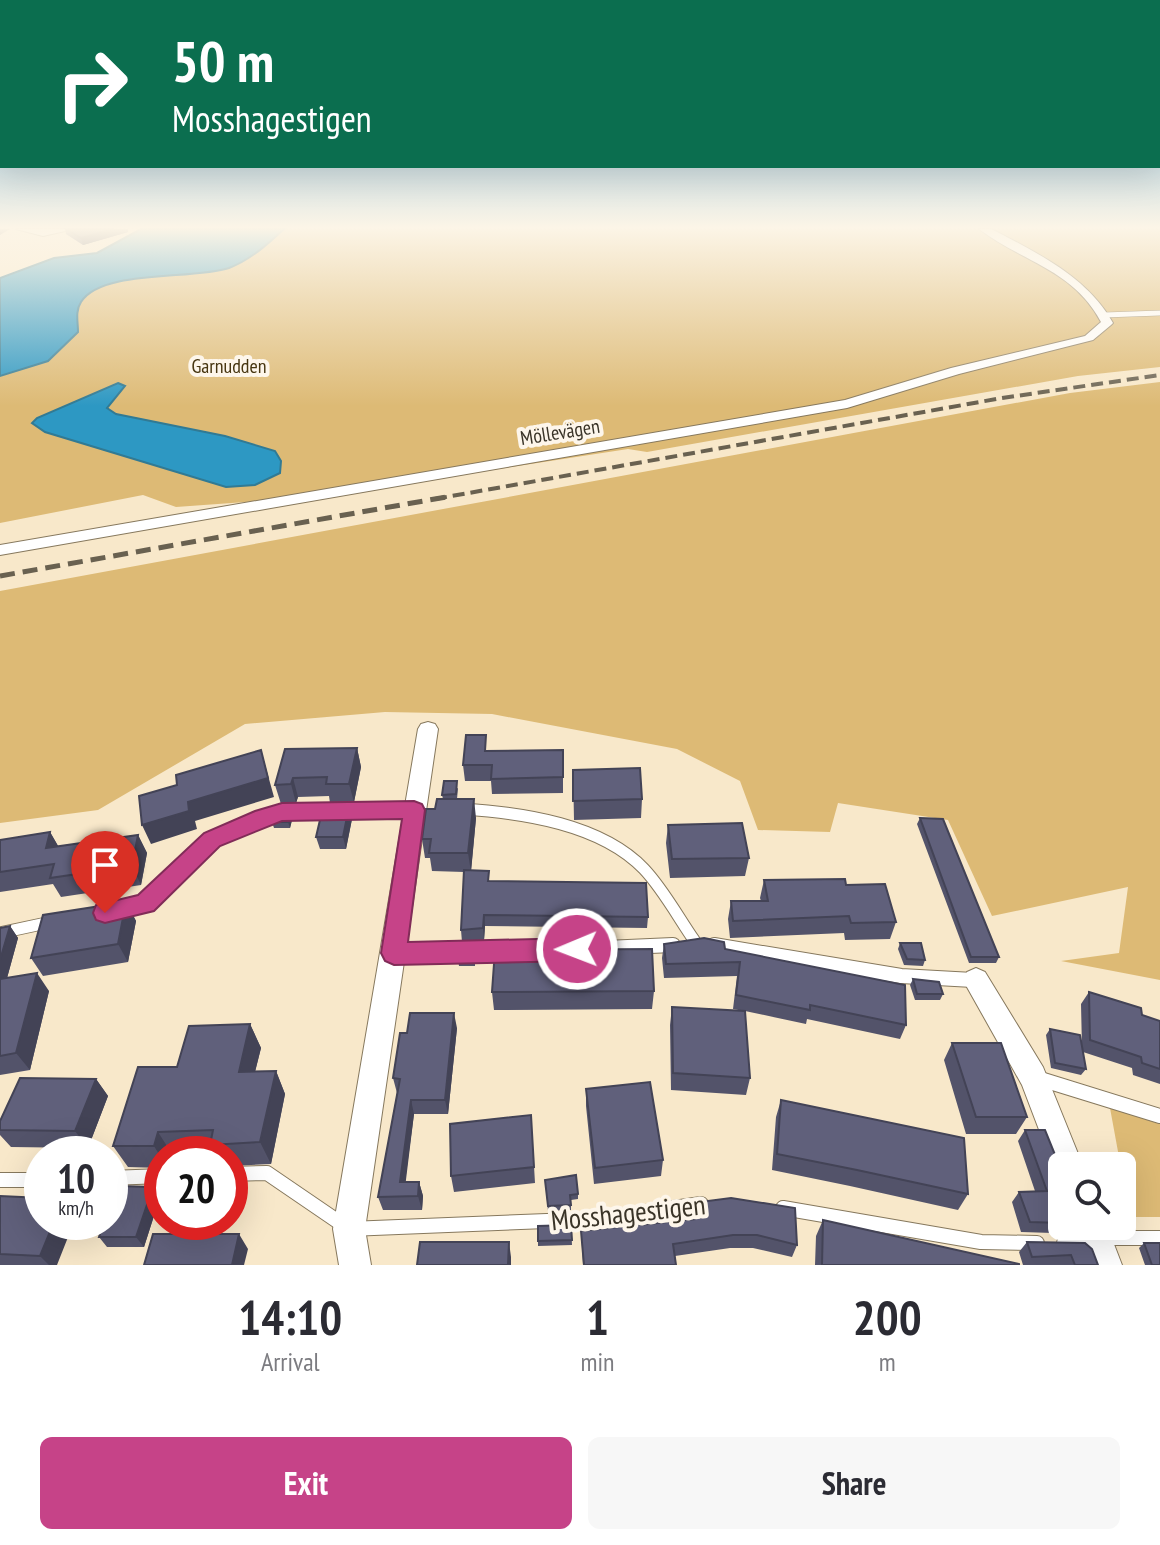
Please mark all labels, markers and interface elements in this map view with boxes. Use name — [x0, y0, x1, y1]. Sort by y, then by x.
text: 50 m — [172, 25, 274, 97]
icon: right — [40, 32, 144, 136]
text: Mosshagestigen — [172, 95, 372, 142]
park label: Garnudden — [191, 353, 267, 379]
street label: Möllevägen — [518, 413, 602, 451]
pin — [71, 831, 139, 913]
icon: arrive — [83, 843, 127, 887]
position arrow — [535, 907, 619, 991]
speed limit sign: 20 — [144, 1136, 248, 1240]
text: 10 — [57, 1152, 95, 1204]
map controls — [1048, 1152, 1136, 1240]
button: search — [1048, 1152, 1136, 1240]
street label: Mosshagestigen — [549, 1185, 707, 1239]
text: km/h — [58, 1195, 94, 1221]
text: 14:10 — [238, 1286, 342, 1348]
text: 1 — [586, 1286, 609, 1348]
text: 200 — [853, 1286, 922, 1348]
text: Arrival — [261, 1345, 320, 1378]
text: min — [580, 1345, 614, 1378]
text: m — [879, 1345, 896, 1378]
button: Exit — [40, 1437, 572, 1529]
button: Share — [588, 1437, 1120, 1529]

